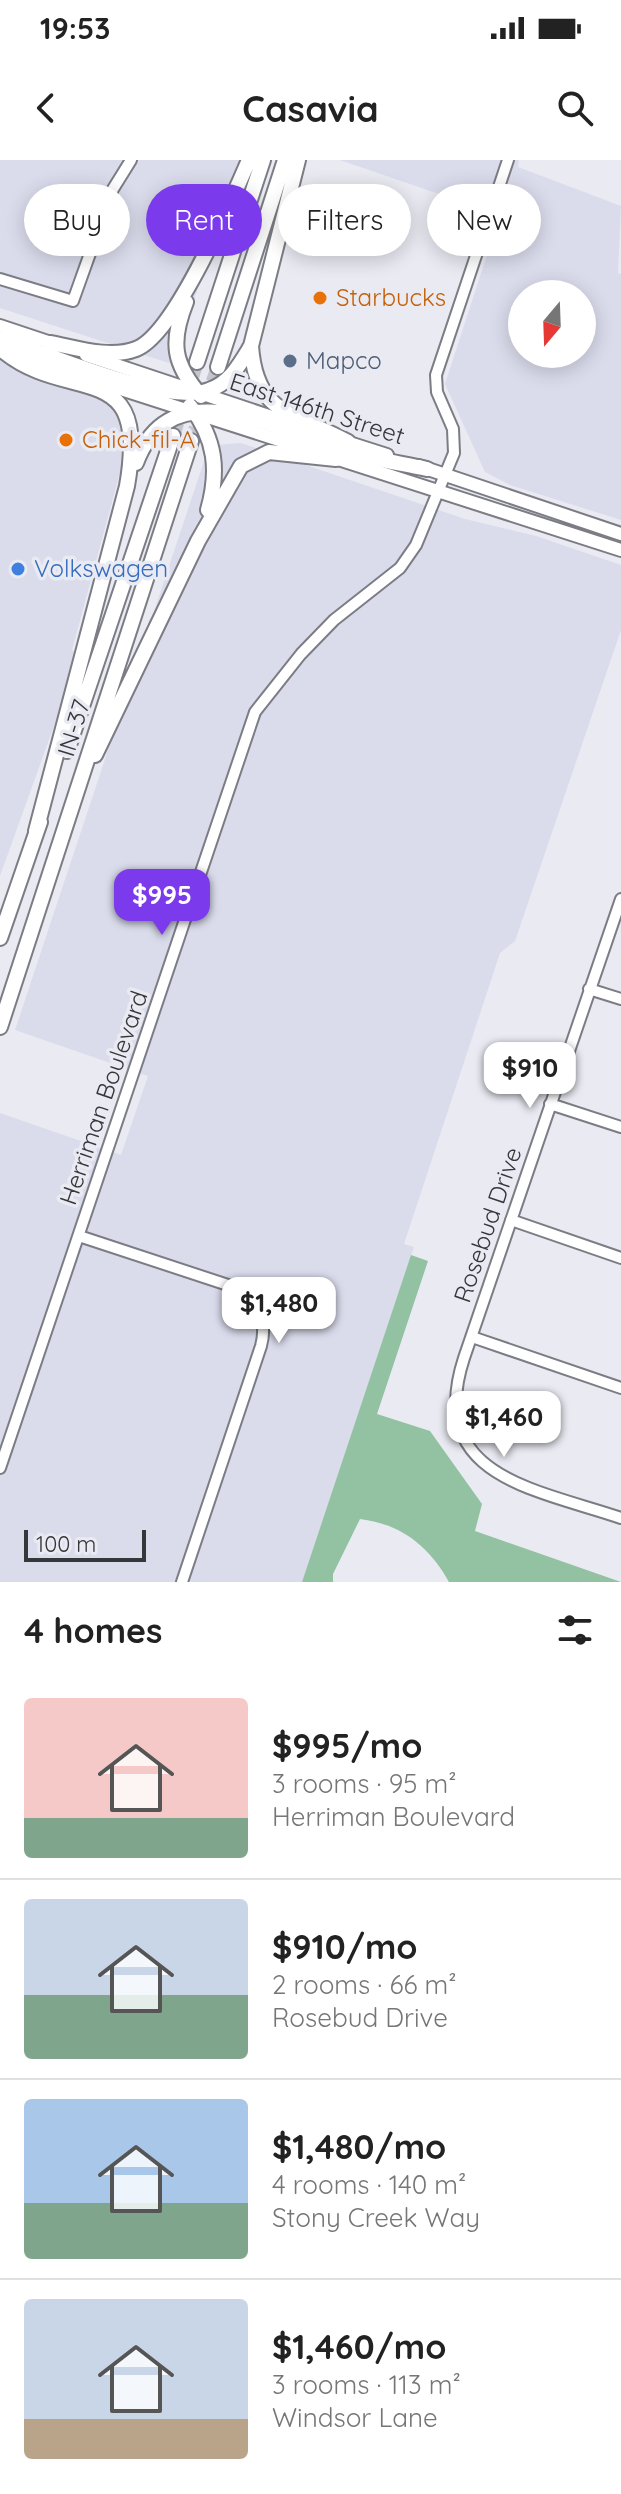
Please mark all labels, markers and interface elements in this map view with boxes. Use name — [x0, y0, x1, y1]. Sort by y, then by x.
text: 19:53 — [40, 9, 110, 47]
icon: back — [24, 86, 68, 130]
text: Casavia — [242, 86, 379, 131]
icon: search — [553, 86, 597, 130]
chip: Buy — [24, 184, 130, 256]
chip: Rent — [146, 184, 262, 256]
chip: Filters — [278, 184, 411, 256]
chip: New — [427, 184, 541, 256]
north arrow — [508, 280, 596, 368]
map controls — [508, 280, 596, 368]
place label: Starbucks — [336, 282, 446, 312]
marker: Starbucks — [311, 289, 329, 307]
place label: Mapco — [306, 345, 382, 375]
marker: Mapco — [281, 352, 299, 370]
street label: East 146th Street — [226, 366, 409, 450]
place label: Chick-fil-A — [82, 424, 195, 454]
marker: Chick-fil-A — [57, 431, 75, 449]
place label: Volkswagen — [34, 553, 168, 583]
marker: Volkswagen — [9, 560, 27, 578]
street label: IN-37 — [50, 696, 96, 760]
pin: $995 — [115, 869, 209, 937]
text: $995 — [132, 878, 192, 911]
street label: Herriman Boulevard — [52, 987, 154, 1209]
pin: $910 — [483, 1042, 577, 1110]
text: $910 — [502, 1051, 558, 1084]
street label: Rosebud Drive — [446, 1143, 528, 1306]
pin: $1,480 — [214, 1277, 344, 1345]
text: $1,480 — [240, 1286, 318, 1319]
pin: $1,460 — [439, 1391, 569, 1459]
text: $1,460 — [465, 1400, 543, 1433]
scale bar — [24, 1526, 146, 1562]
text: 100 m — [36, 1530, 96, 1558]
icon: filters — [553, 1608, 597, 1652]
text: 4 homes — [24, 1609, 162, 1652]
text: $995/mo — [272, 1724, 422, 1767]
icon: home — [88, 1730, 184, 1826]
text: 3 rooms · 95 m² — [272, 1767, 456, 1800]
text: Herriman Boulevard — [272, 1800, 515, 1833]
text: $910/mo — [272, 1925, 418, 1968]
icon: home — [88, 1931, 184, 2027]
text: 2 rooms · 66 m² — [272, 1968, 457, 2001]
text: Rosebud Drive — [272, 2001, 448, 2034]
text: $1,480/mo — [272, 2125, 446, 2168]
icon: home — [88, 2131, 184, 2227]
text: 4 rooms · 140 m² — [272, 2168, 466, 2201]
text: Stony Creek Way — [272, 2201, 480, 2234]
text: $1,460/mo — [272, 2325, 446, 2368]
icon: home — [88, 2331, 184, 2427]
text: 3 rooms · 113 m² — [272, 2368, 461, 2401]
text: Windsor Lane — [272, 2401, 438, 2434]

